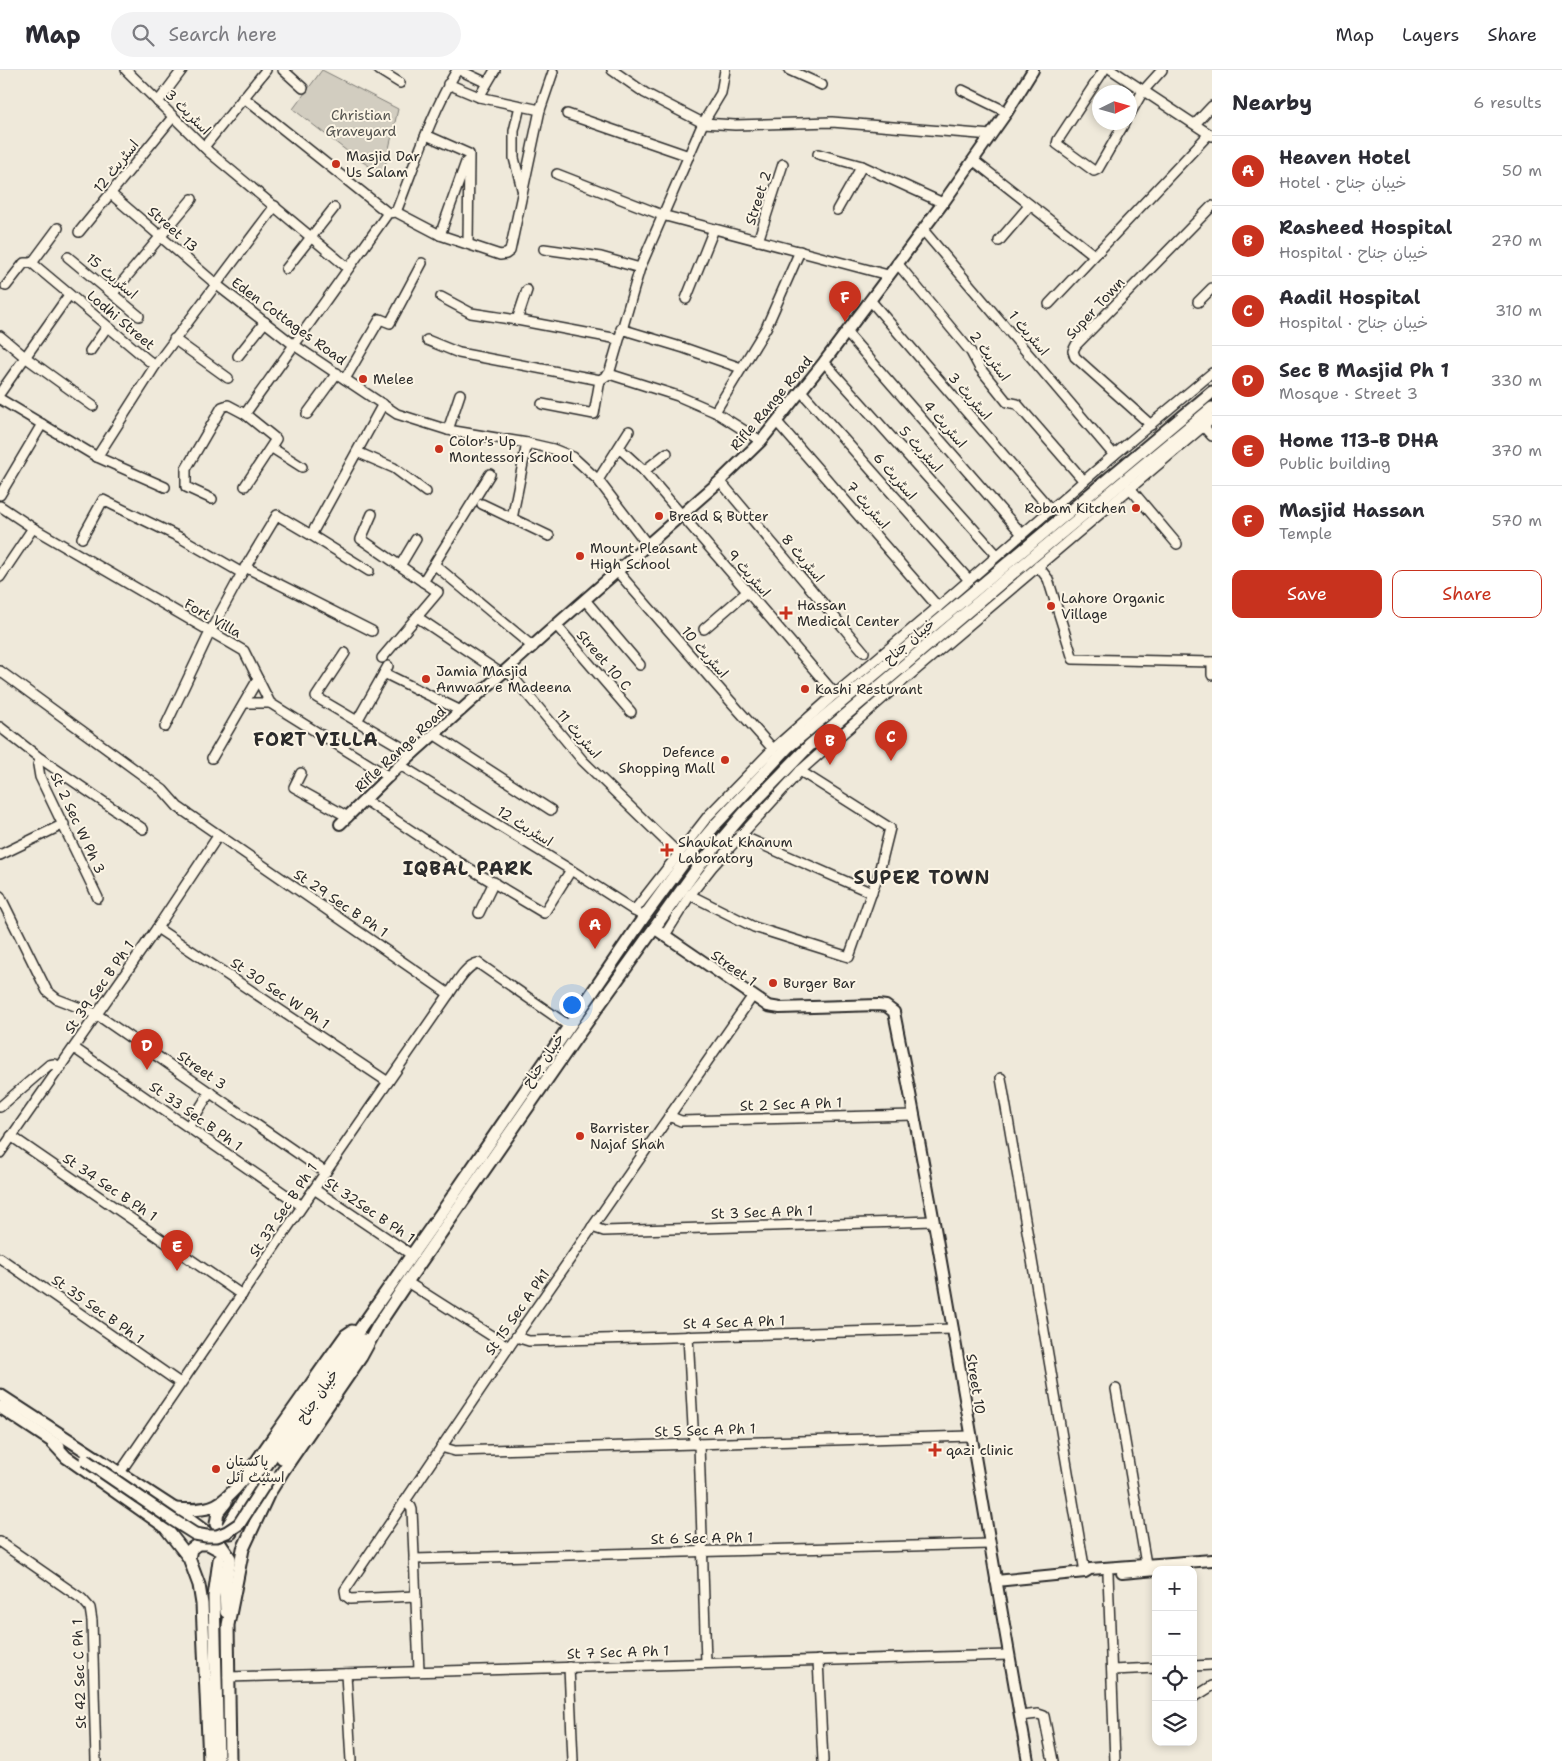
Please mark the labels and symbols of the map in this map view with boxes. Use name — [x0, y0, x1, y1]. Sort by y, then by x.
street label: اسٹریٹ 3 — [161, 85, 215, 139]
north arrow — [1092, 85, 1137, 130]
park label: Christian Graveyard — [326, 106, 397, 140]
street label: اسٹریٹ 12 — [89, 136, 143, 196]
place label: Masjid Dar Us Salam — [346, 147, 420, 181]
marker: Masjid Dar Us Salam — [330, 158, 342, 170]
street label: Street 2 — [741, 169, 775, 227]
street label: Street 13 — [144, 202, 202, 256]
street label: اسٹریٹ 15 — [83, 249, 141, 303]
street label: Eden Cottages Road — [228, 273, 350, 369]
street label: Super Town — [1062, 273, 1129, 343]
pin: F — [829, 281, 861, 322]
street label: Lodhi Street — [83, 286, 159, 354]
street label: اسٹریٹ 1 — [1005, 307, 1053, 359]
street label: اسٹریٹ 2 — [966, 328, 1014, 384]
street label: Rifle Range Road — [726, 352, 816, 454]
street label: اسٹریٹ 3 — [944, 368, 996, 424]
place label: Melee — [373, 370, 414, 388]
marker: Melee — [357, 373, 369, 385]
street label: اسٹریٹ 4 — [919, 396, 971, 452]
street label: اسٹریٹ 5 — [896, 422, 946, 476]
place label: Color's Up Montessori School — [449, 432, 574, 466]
marker: Color's Up Montessori School — [433, 443, 445, 455]
street label: اسٹریٹ 6 — [869, 448, 921, 504]
street label: اسٹریٹ 7 — [842, 477, 894, 533]
place label: Robam Kitchen — [1025, 499, 1126, 517]
marker: Robam Kitchen — [1130, 502, 1142, 514]
place label: Bread & Butter — [669, 507, 769, 525]
marker: Bread & Butter — [653, 510, 665, 522]
street label: اسٹریٹ 8 — [778, 530, 828, 586]
place label: Mount Pleasant High School — [590, 539, 698, 573]
street label: اسٹریٹ 9 — [723, 545, 775, 601]
marker: Mount Pleasant High School — [574, 550, 586, 562]
place label: Lahore Organic Village — [1061, 589, 1165, 623]
street label: Fort Villa — [181, 594, 245, 642]
place label: Hassan Medical Center — [797, 596, 900, 630]
marker: Lahore Organic Village — [1045, 600, 1057, 612]
marker: Hassan Medical Center — [779, 606, 793, 620]
street label: خیبان جناح — [880, 614, 939, 669]
street label: اسٹریٹ 10 — [678, 622, 732, 682]
street label: Street 10 C — [573, 626, 635, 694]
place label: Jamia Masjid Anwaar e Madeena — [436, 662, 572, 696]
marker: Jamia Masjid Anwaar e Madeena — [420, 673, 432, 685]
place label: Kashi Resturant — [815, 680, 923, 698]
marker: Kashi Resturant — [799, 683, 811, 695]
street label: Rifle Range Road — [351, 702, 449, 796]
street label: اسٹریٹ 11 — [553, 706, 605, 762]
pin: C — [875, 720, 907, 761]
pin: B — [814, 724, 846, 765]
district label: FORT VILLA — [253, 727, 379, 752]
place label: Defence Shopping Mall — [619, 743, 716, 777]
marker: Defence Shopping Mall — [719, 754, 731, 766]
street label: St 2 Sec W Ph 3 — [47, 769, 109, 877]
street label: اسٹریٹ 12 — [494, 802, 556, 850]
place label: Shaukat Khanum Laboratory — [678, 833, 793, 867]
marker: Shaukat Khanum Laboratory — [660, 843, 674, 857]
district label: IQBAL PARK — [403, 856, 533, 881]
street label: St 29 Sec B Ph 1 — [290, 865, 392, 941]
district label: SUPER TOWN — [854, 865, 990, 890]
pin: A — [579, 908, 611, 949]
street label: St 39 Sec B Ph 1 — [60, 937, 138, 1037]
street label: Street 1 — [708, 946, 760, 990]
street label: St 30 Sec W Ph 1 — [227, 953, 333, 1033]
place label: Burger Bar — [783, 974, 856, 992]
marker: Burger Bar — [767, 977, 779, 989]
your location — [559, 992, 585, 1018]
pin: D — [131, 1029, 163, 1070]
street label: خیبان جناح — [518, 1030, 569, 1091]
street label: Street 3 — [174, 1047, 230, 1093]
street label: St 33 Sec B Ph 1 — [146, 1077, 246, 1155]
street label: St 2 Sec A Ph 1 — [739, 1093, 843, 1115]
place label: Barrister Najaf Shah — [590, 1119, 665, 1153]
marker: Barrister Najaf Shah — [574, 1130, 586, 1142]
street label: St 34 Sec B Ph 1 — [59, 1149, 161, 1225]
street label: St 37 Sec B Ph 1 — [245, 1160, 321, 1260]
street label: St 32Sec B Ph 1 — [322, 1173, 418, 1247]
street label: St 3 Sec A Ph 1 — [710, 1201, 814, 1223]
pin: E — [161, 1230, 193, 1271]
street label: St 15 Sec A Ph1 — [481, 1265, 553, 1359]
street label: St 35 Sec B Ph 1 — [48, 1270, 148, 1348]
street label: St 4 Sec A Ph 1 — [682, 1311, 786, 1333]
street label: Street 10 — [962, 1352, 990, 1416]
street label: خیبان جناح — [292, 1366, 343, 1427]
street label: St 5 Sec A Ph 1 — [654, 1419, 756, 1441]
place label: qazi clinic — [946, 1441, 1014, 1459]
marker: qazi clinic — [928, 1443, 942, 1457]
place label: پاکستان اسٹیٹ آئل — [226, 1452, 285, 1486]
marker: پاکستان اسٹیٹ آئل — [210, 1463, 222, 1475]
street label: St 6 Sec A Ph 1 — [651, 1528, 753, 1548]
street label: St 42 Sec C Ph 1 — [68, 1619, 90, 1729]
street label: St 7 Sec A Ph 1 — [566, 1641, 670, 1663]

